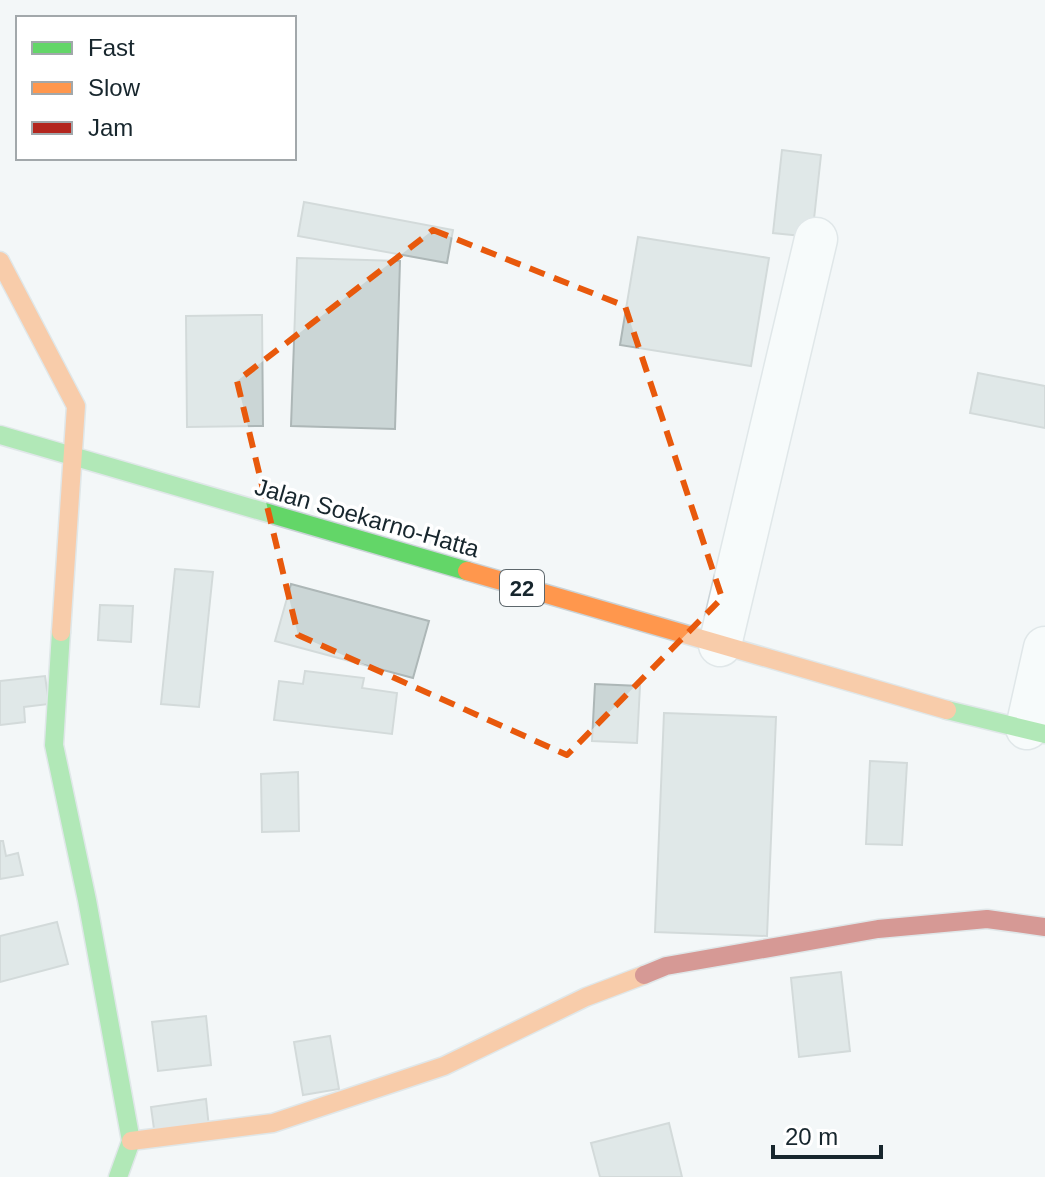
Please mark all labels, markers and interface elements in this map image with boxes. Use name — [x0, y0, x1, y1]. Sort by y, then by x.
legend — [16, 16, 296, 160]
text: Fast — [88, 34, 135, 61]
text: Slow — [88, 74, 141, 101]
text: Jam — [88, 114, 133, 141]
street label: Jalan Soekarno-Hatta — [252, 473, 483, 563]
road number: 22 — [500, 570, 544, 606]
scale bar — [773, 1109, 881, 1159]
text: 20 m — [785, 1123, 838, 1150]

